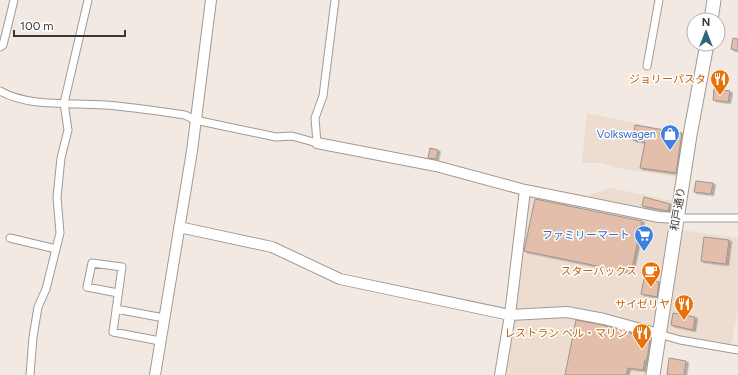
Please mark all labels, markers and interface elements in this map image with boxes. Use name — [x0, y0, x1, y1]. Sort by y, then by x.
scale bar — [14, 12, 125, 38]
north arrow — [686, 12, 726, 52]
text: N — [702, 16, 710, 29]
text: 100 m — [20, 19, 54, 33]
restaurant icon: ジョリーパスタ — [709, 68, 731, 96]
place label: ジョリーパスタ — [629, 73, 706, 86]
shop icon: Volkswagen — [659, 123, 681, 151]
place label: Volkswagen — [597, 128, 656, 141]
street label: 和戸通り — [668, 186, 688, 232]
supermarket icon: ファミリーマート — [633, 224, 655, 252]
place label: ファミリーマート — [542, 229, 630, 242]
cafe icon: スターバックス — [640, 260, 662, 288]
place label: スターバックス — [560, 265, 637, 278]
restaurant icon: サイゼリヤ — [673, 293, 695, 321]
place label: サイゼリヤ — [615, 298, 670, 311]
restaurant icon: レストラン ベル・マリン — [631, 322, 653, 350]
place label: レストラン ベル・マリン — [504, 327, 628, 340]

